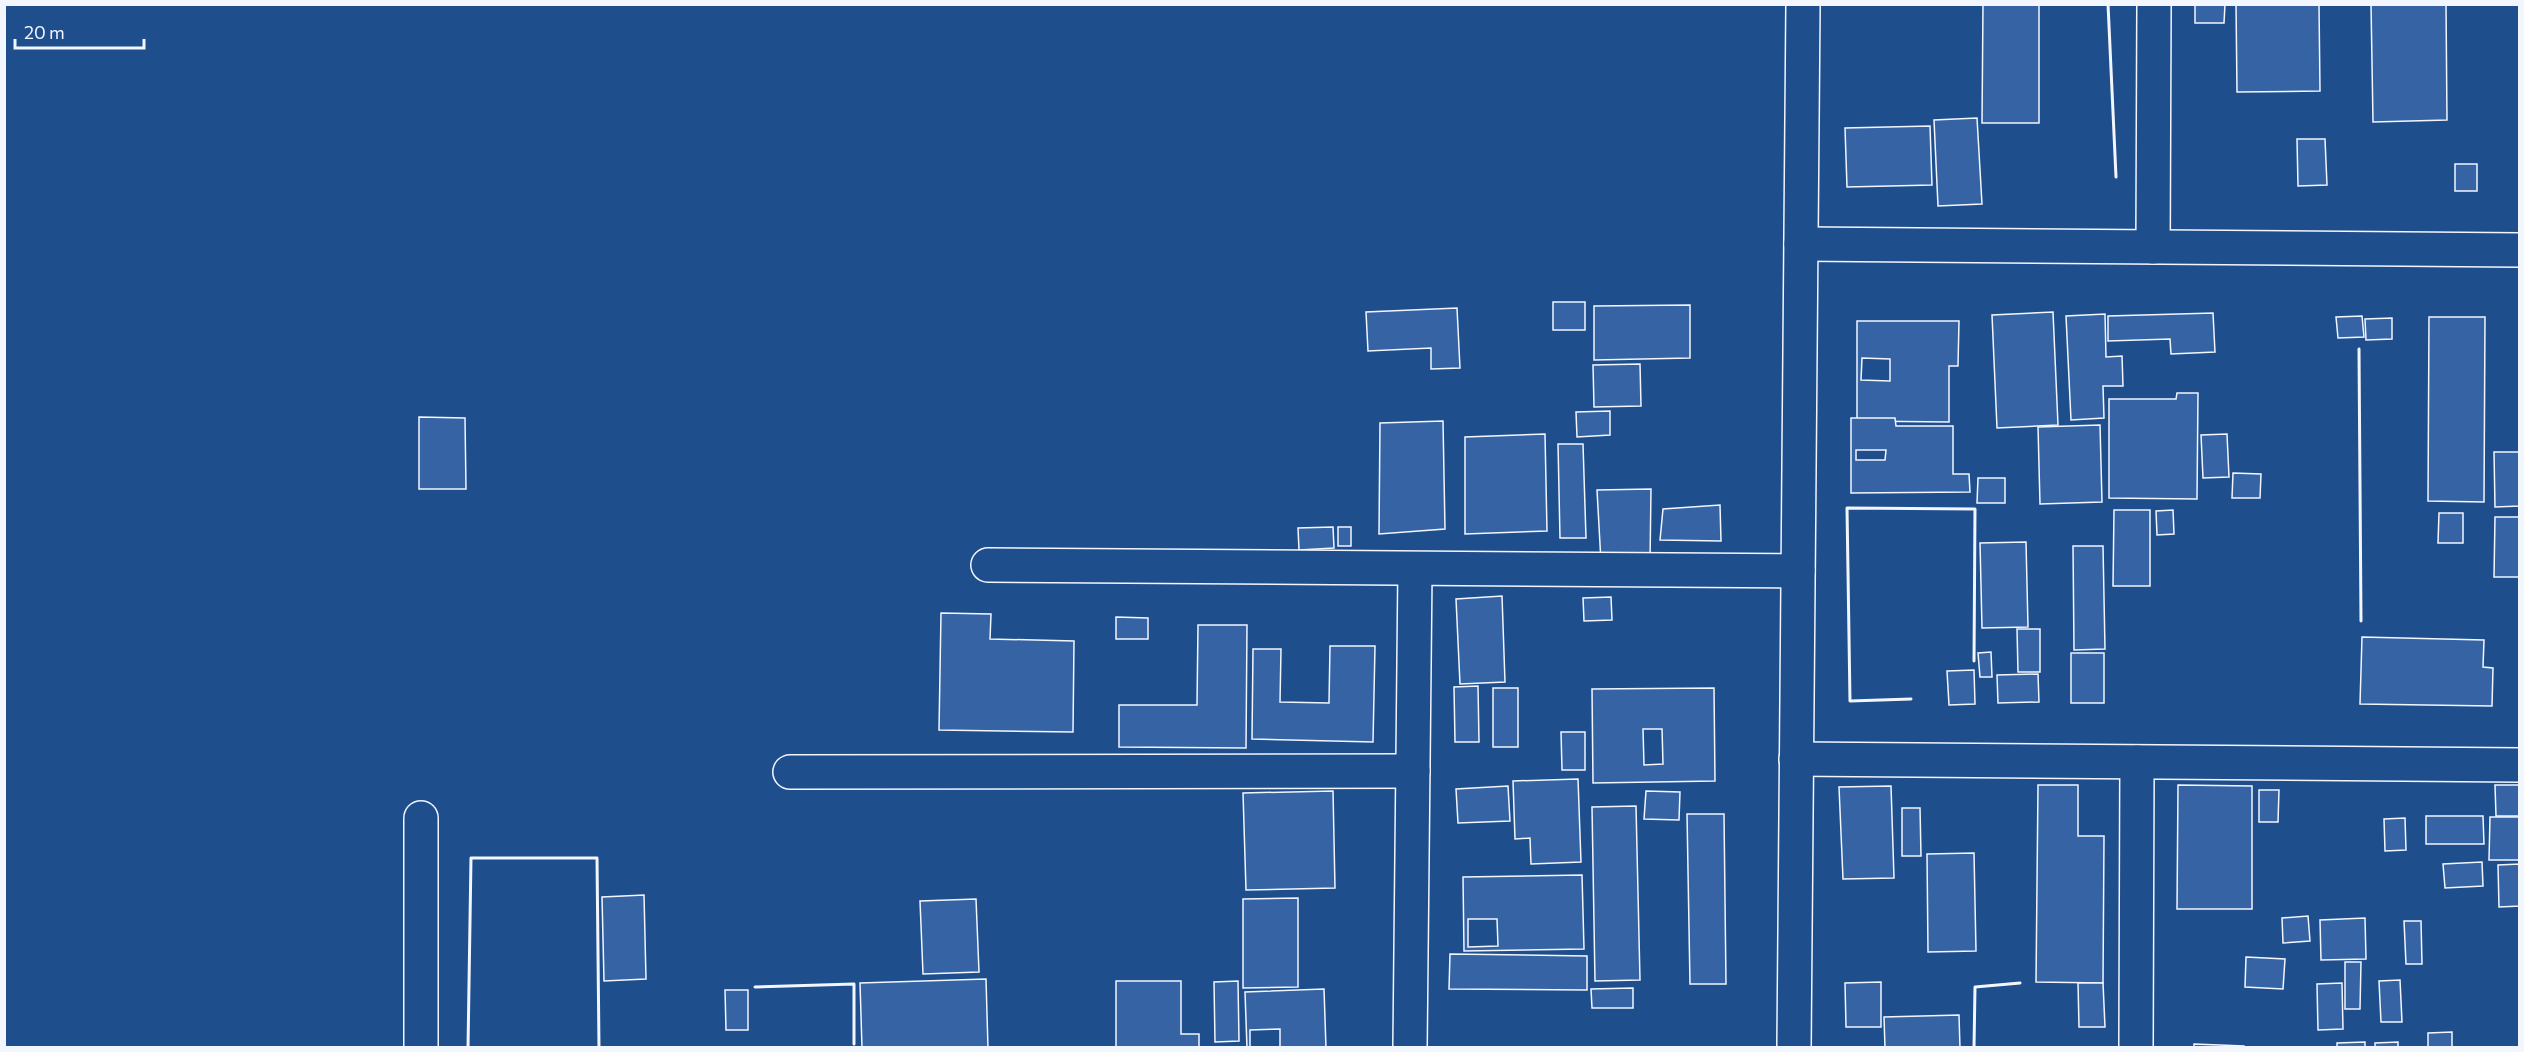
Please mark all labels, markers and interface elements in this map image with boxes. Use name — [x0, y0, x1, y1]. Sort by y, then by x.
scale bar — [15, 12, 144, 50]
text: 20 m — [24, 21, 65, 43]

